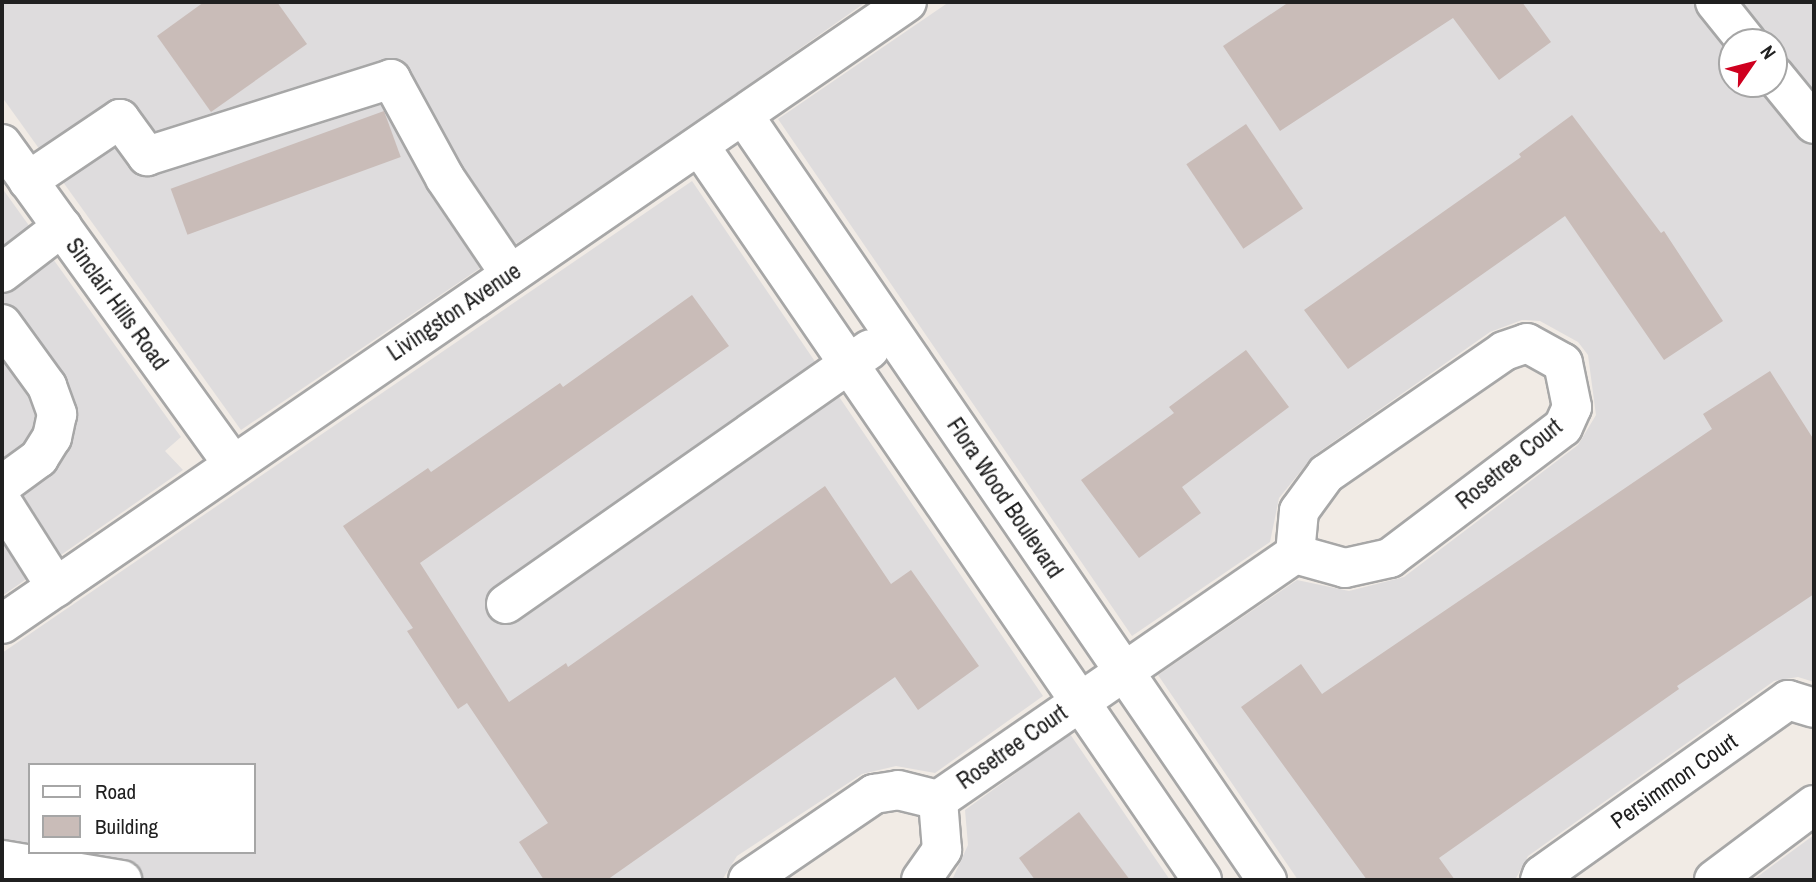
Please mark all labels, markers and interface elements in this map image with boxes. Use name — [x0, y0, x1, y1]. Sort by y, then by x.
north arrow — [1718, 28, 1788, 98]
text: N — [1755, 40, 1782, 64]
street label: Sinclair Hills Road — [60, 233, 174, 375]
street label: Livingston Avenue — [382, 257, 526, 367]
street label: Flora Wood Boulevard — [941, 413, 1069, 583]
street label: Rosetree Court — [1451, 413, 1567, 515]
street label: Rosetree Court — [952, 699, 1072, 795]
street label: Persimmon Court — [1606, 727, 1742, 835]
legend — [28, 763, 256, 854]
text: Road — [95, 777, 136, 806]
text: Building — [95, 812, 158, 841]

